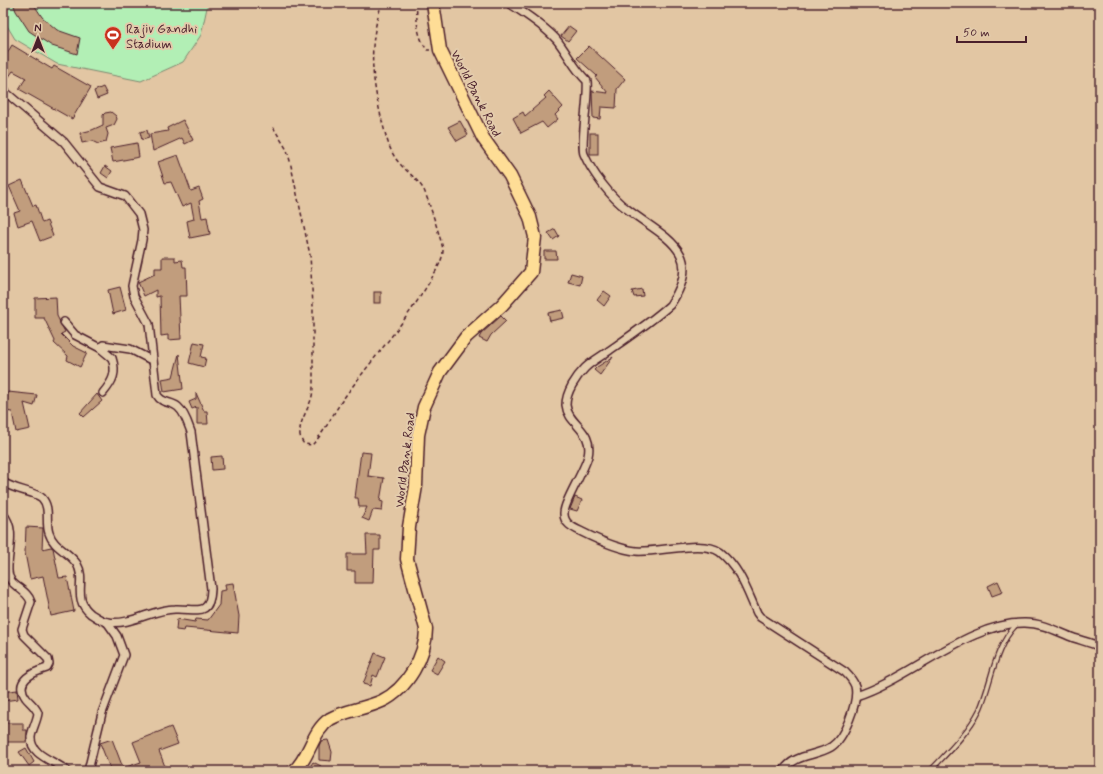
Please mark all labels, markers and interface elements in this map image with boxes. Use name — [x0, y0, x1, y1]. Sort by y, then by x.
north arrow — [18, 18, 58, 58]
scale bar — [957, 18, 1026, 44]
place label: Rajiv Gandhi Stadium — [126, 21, 197, 53]
text: N — [34, 22, 42, 36]
sports icon: Rajiv Gandhi Stadium — [103, 25, 123, 50]
text: 50 m — [963, 25, 990, 41]
street label: World Bank Road — [446, 47, 505, 140]
street label: World Bank Road — [391, 412, 420, 509]

